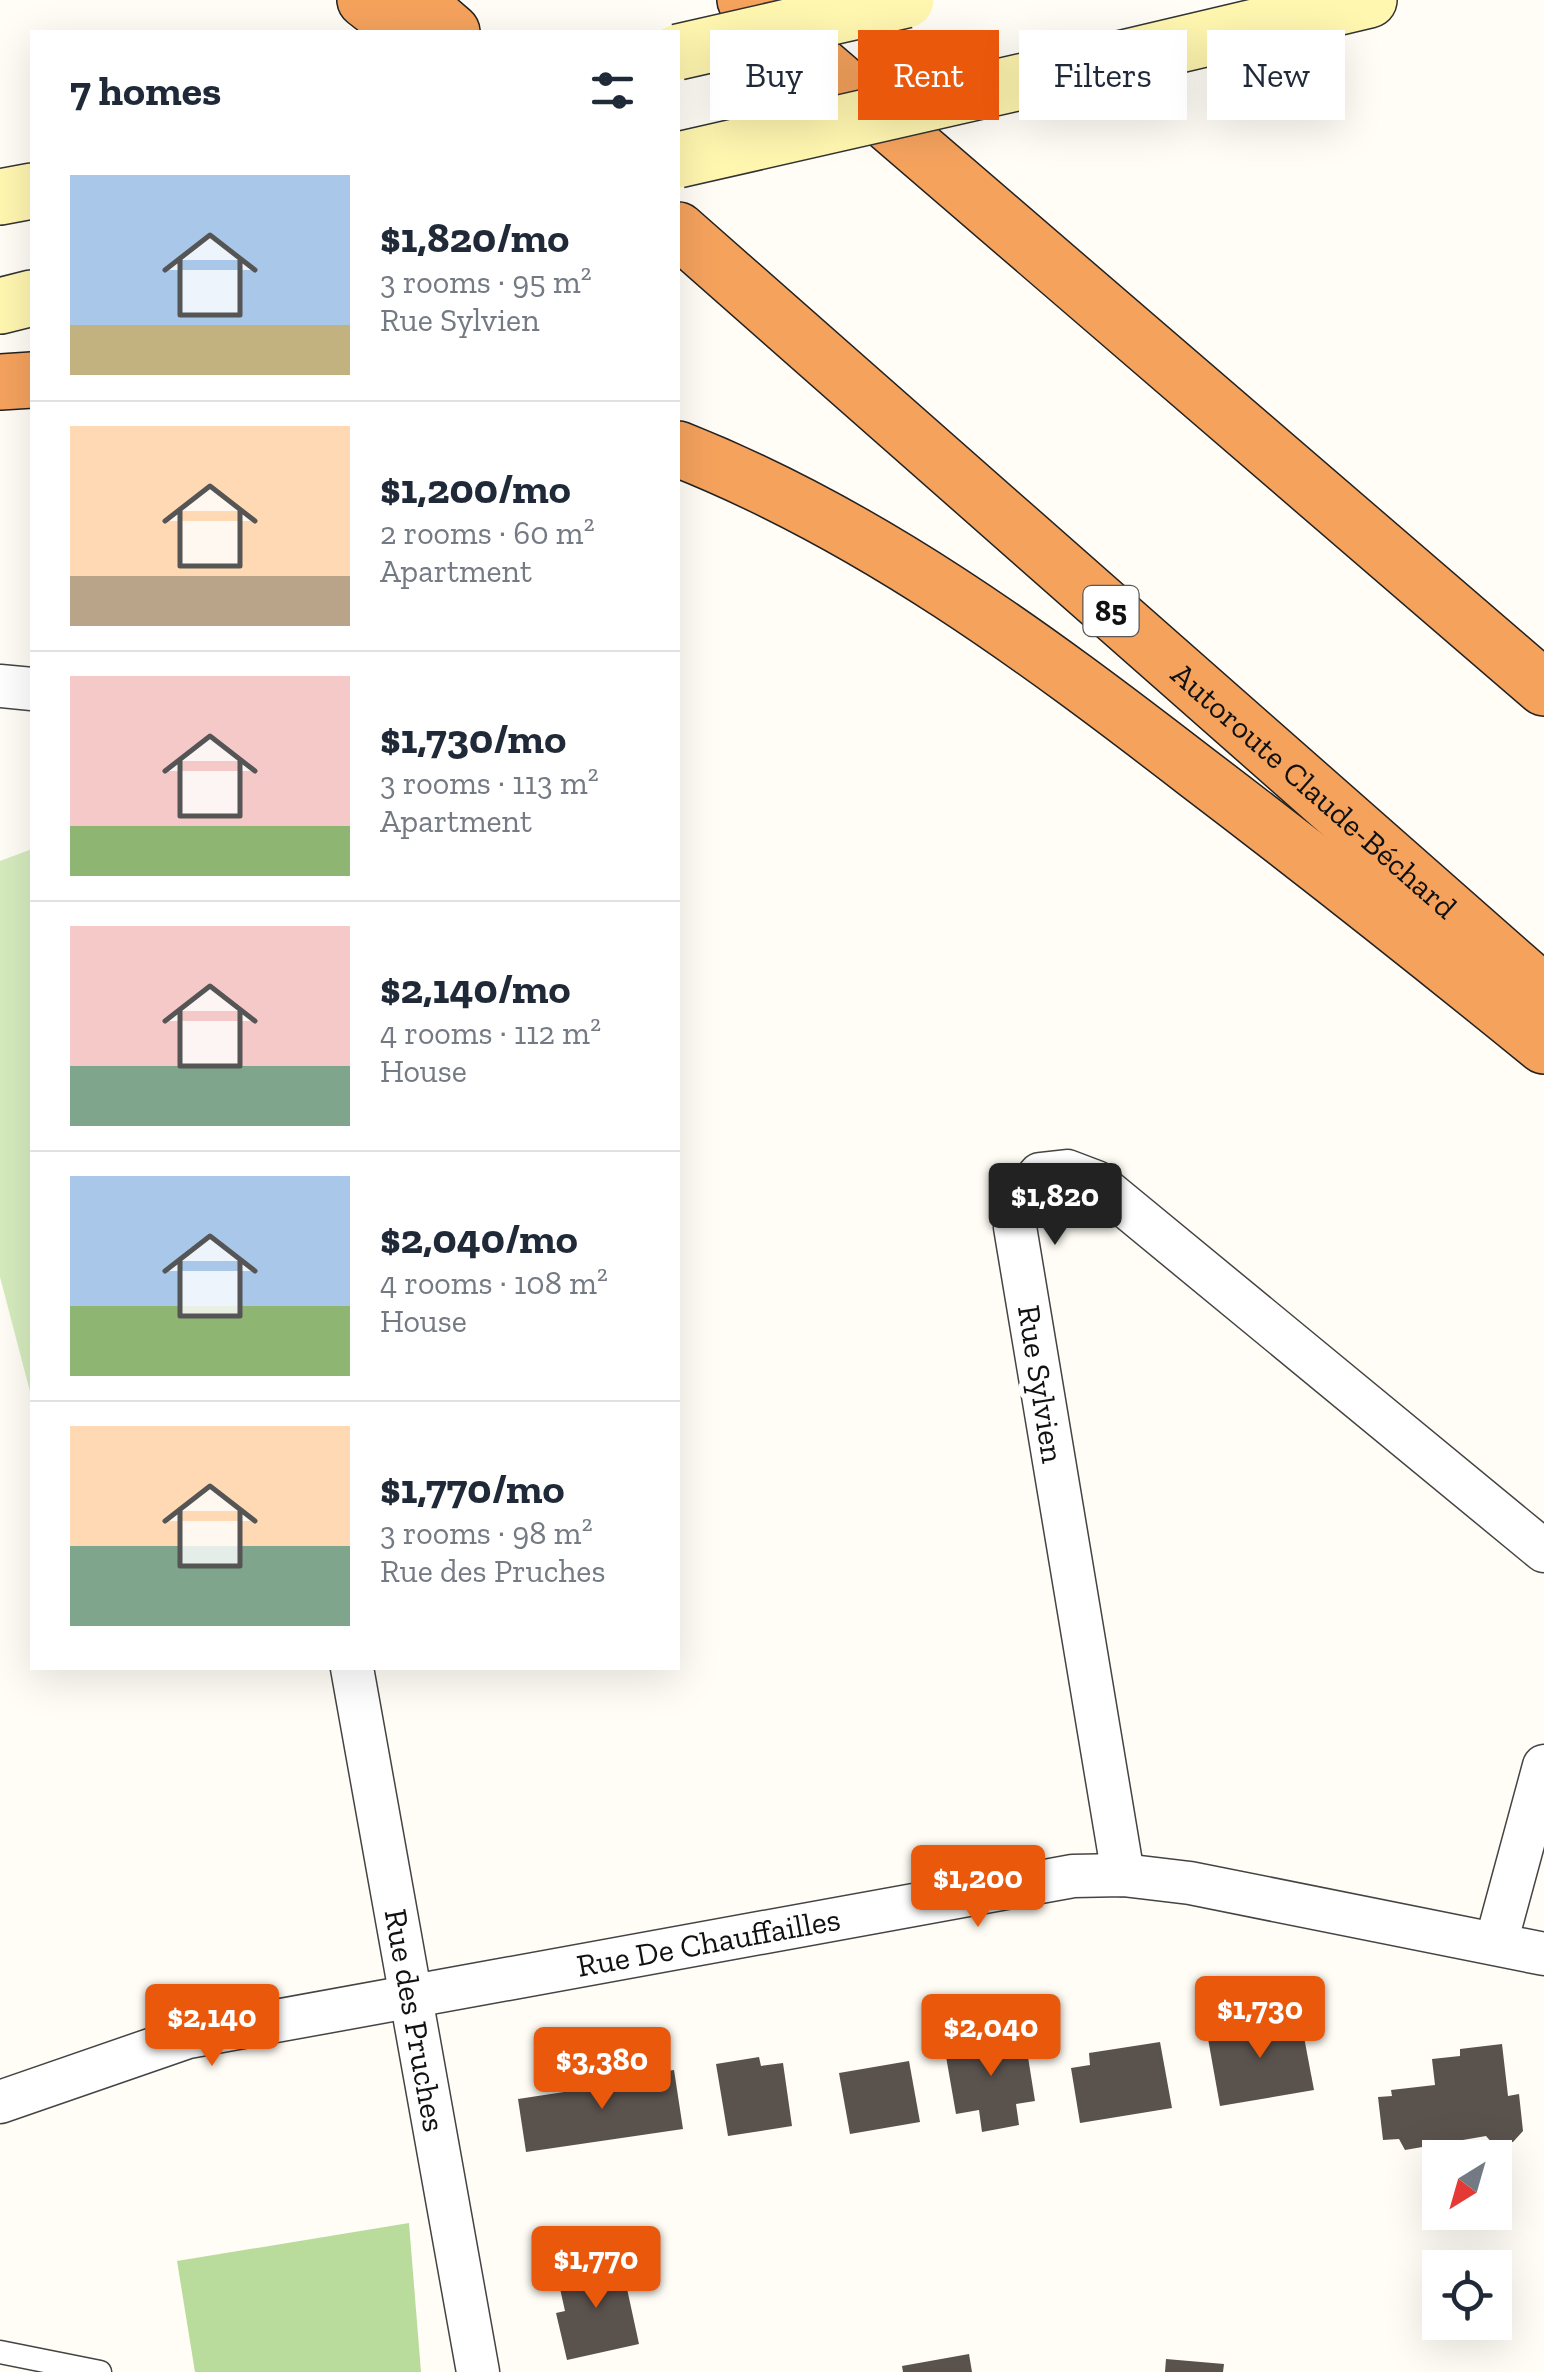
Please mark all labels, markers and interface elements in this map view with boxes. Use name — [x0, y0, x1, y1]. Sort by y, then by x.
chip: Buy — [710, 30, 838, 120]
chip: Rent — [858, 30, 999, 120]
chip: Filters — [1019, 30, 1187, 120]
chip: New — [1207, 30, 1345, 120]
icon: filters — [585, 63, 640, 118]
text: 7 homes — [70, 65, 221, 116]
text: $1,820/mo — [380, 212, 569, 263]
icon: home — [150, 215, 270, 335]
text: 3 rooms · 95 m² — [380, 263, 592, 301]
text: Rue Sylvien — [380, 301, 540, 339]
text: $1,200/mo — [380, 463, 571, 514]
icon: home — [150, 466, 270, 586]
text: 2 rooms · 60 m² — [380, 514, 595, 552]
text: Apartment — [380, 552, 532, 590]
road number: 85 — [1084, 586, 1138, 636]
street label: Autoroute Claude-Béchard — [1164, 655, 1465, 927]
text: $1,730/mo — [380, 713, 566, 764]
icon: home — [150, 716, 270, 836]
text: 3 rooms · 113 m² — [380, 764, 599, 802]
text: Apartment — [380, 802, 532, 840]
text: $2,140/mo — [380, 963, 571, 1014]
icon: home — [150, 966, 270, 1086]
text: 4 rooms · 112 m² — [380, 1014, 601, 1052]
text: House — [380, 1052, 467, 1090]
pin: $1,820 — [974, 1163, 1136, 1248]
text: $1,820 — [1011, 1176, 1099, 1214]
text: $2,040/mo — [380, 1213, 578, 1264]
icon: home — [150, 1216, 270, 1336]
text: 4 rooms · 108 m² — [380, 1264, 608, 1302]
text: House — [380, 1302, 467, 1340]
street label: Rue Sylvien — [1010, 1302, 1072, 1466]
text: $1,770/mo — [380, 1463, 565, 1514]
icon: home — [150, 1466, 270, 1586]
text: 3 rooms · 98 m² — [380, 1514, 593, 1552]
text: Rue des Pruches — [380, 1552, 605, 1590]
pin: $1,200 — [897, 1845, 1059, 1930]
text: $1,200 — [933, 1858, 1023, 1896]
street label: Rue De Chauffailles — [574, 1900, 843, 1985]
street label: Rue des Pruches — [377, 1906, 454, 2135]
pin: $1,730 — [1179, 1976, 1341, 2061]
pin: $2,140 — [131, 1984, 293, 2069]
text: $1,730 — [1217, 1989, 1303, 2027]
pin: $2,040 — [910, 1994, 1072, 2079]
text: $2,140 — [167, 1997, 257, 2035]
text: $2,040 — [943, 2007, 1039, 2045]
pin: $3,380 — [521, 2027, 683, 2112]
text: $3,380 — [556, 2040, 648, 2078]
north arrow — [1422, 2140, 1512, 2230]
map controls — [1422, 2140, 1512, 2340]
pin: $1,770 — [515, 2226, 677, 2311]
text: $1,770 — [554, 2239, 639, 2277]
button: locate — [1422, 2250, 1512, 2340]

